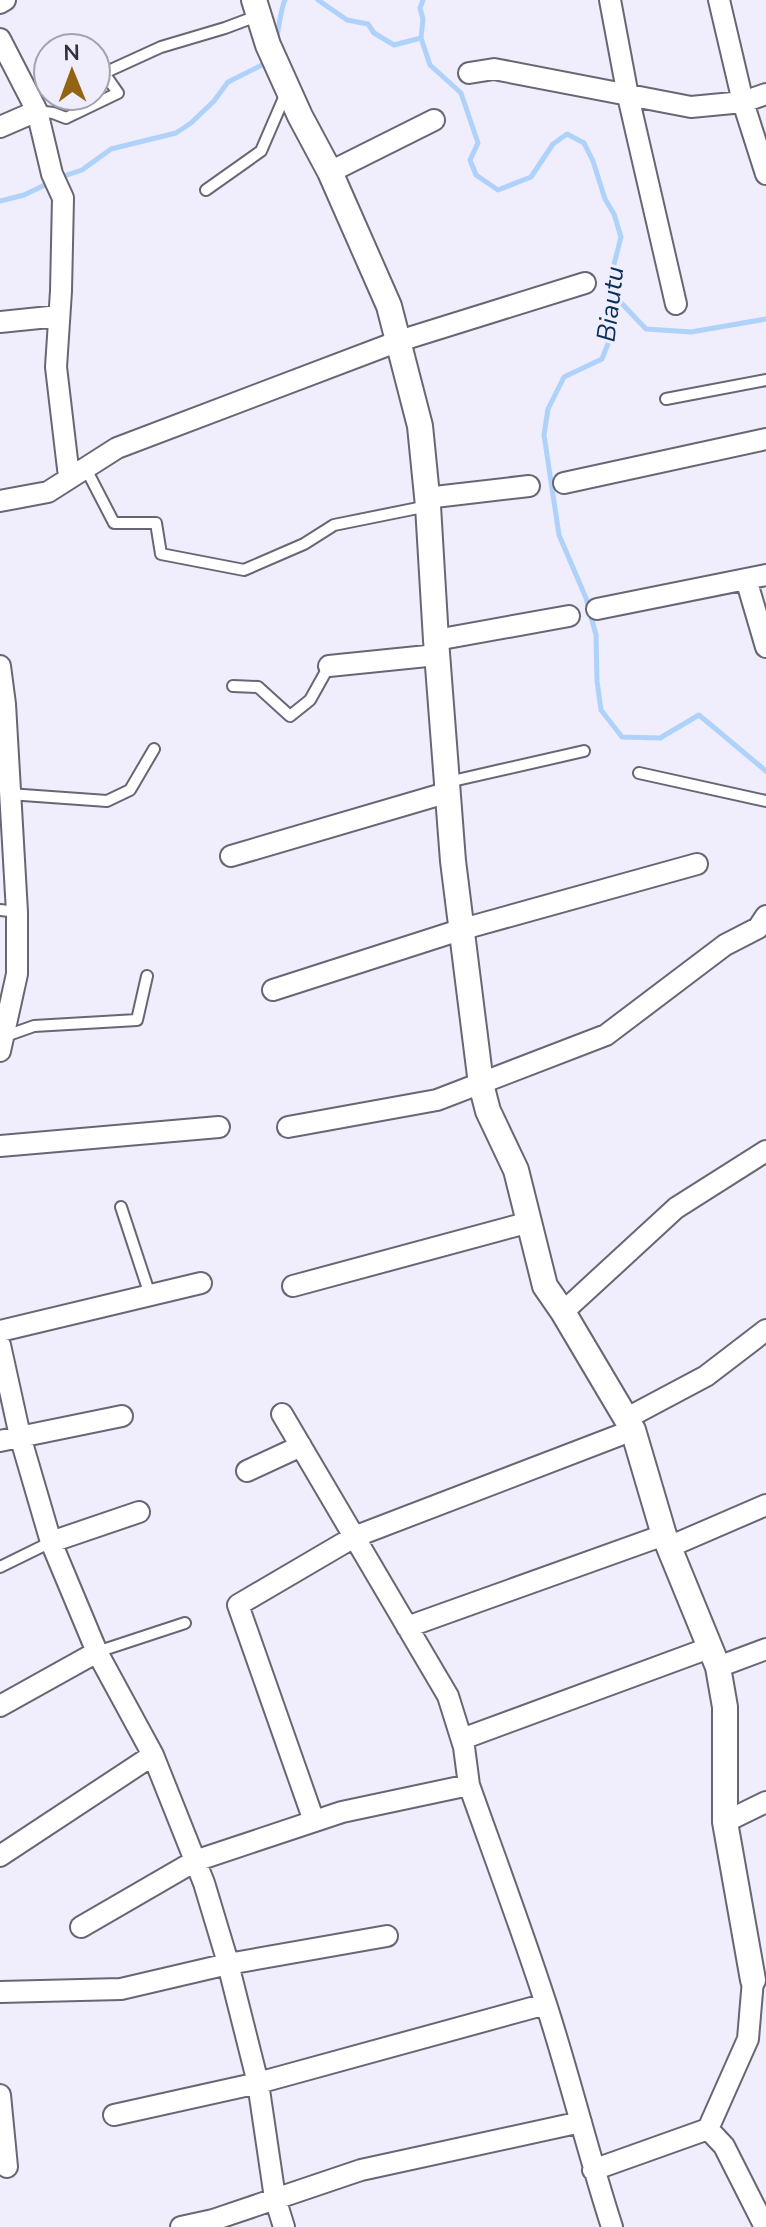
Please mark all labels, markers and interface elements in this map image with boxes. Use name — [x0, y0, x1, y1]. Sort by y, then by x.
north arrow — [32, 32, 112, 112]
text: N — [63, 38, 80, 68]
water label: Biautu — [589, 264, 632, 344]

